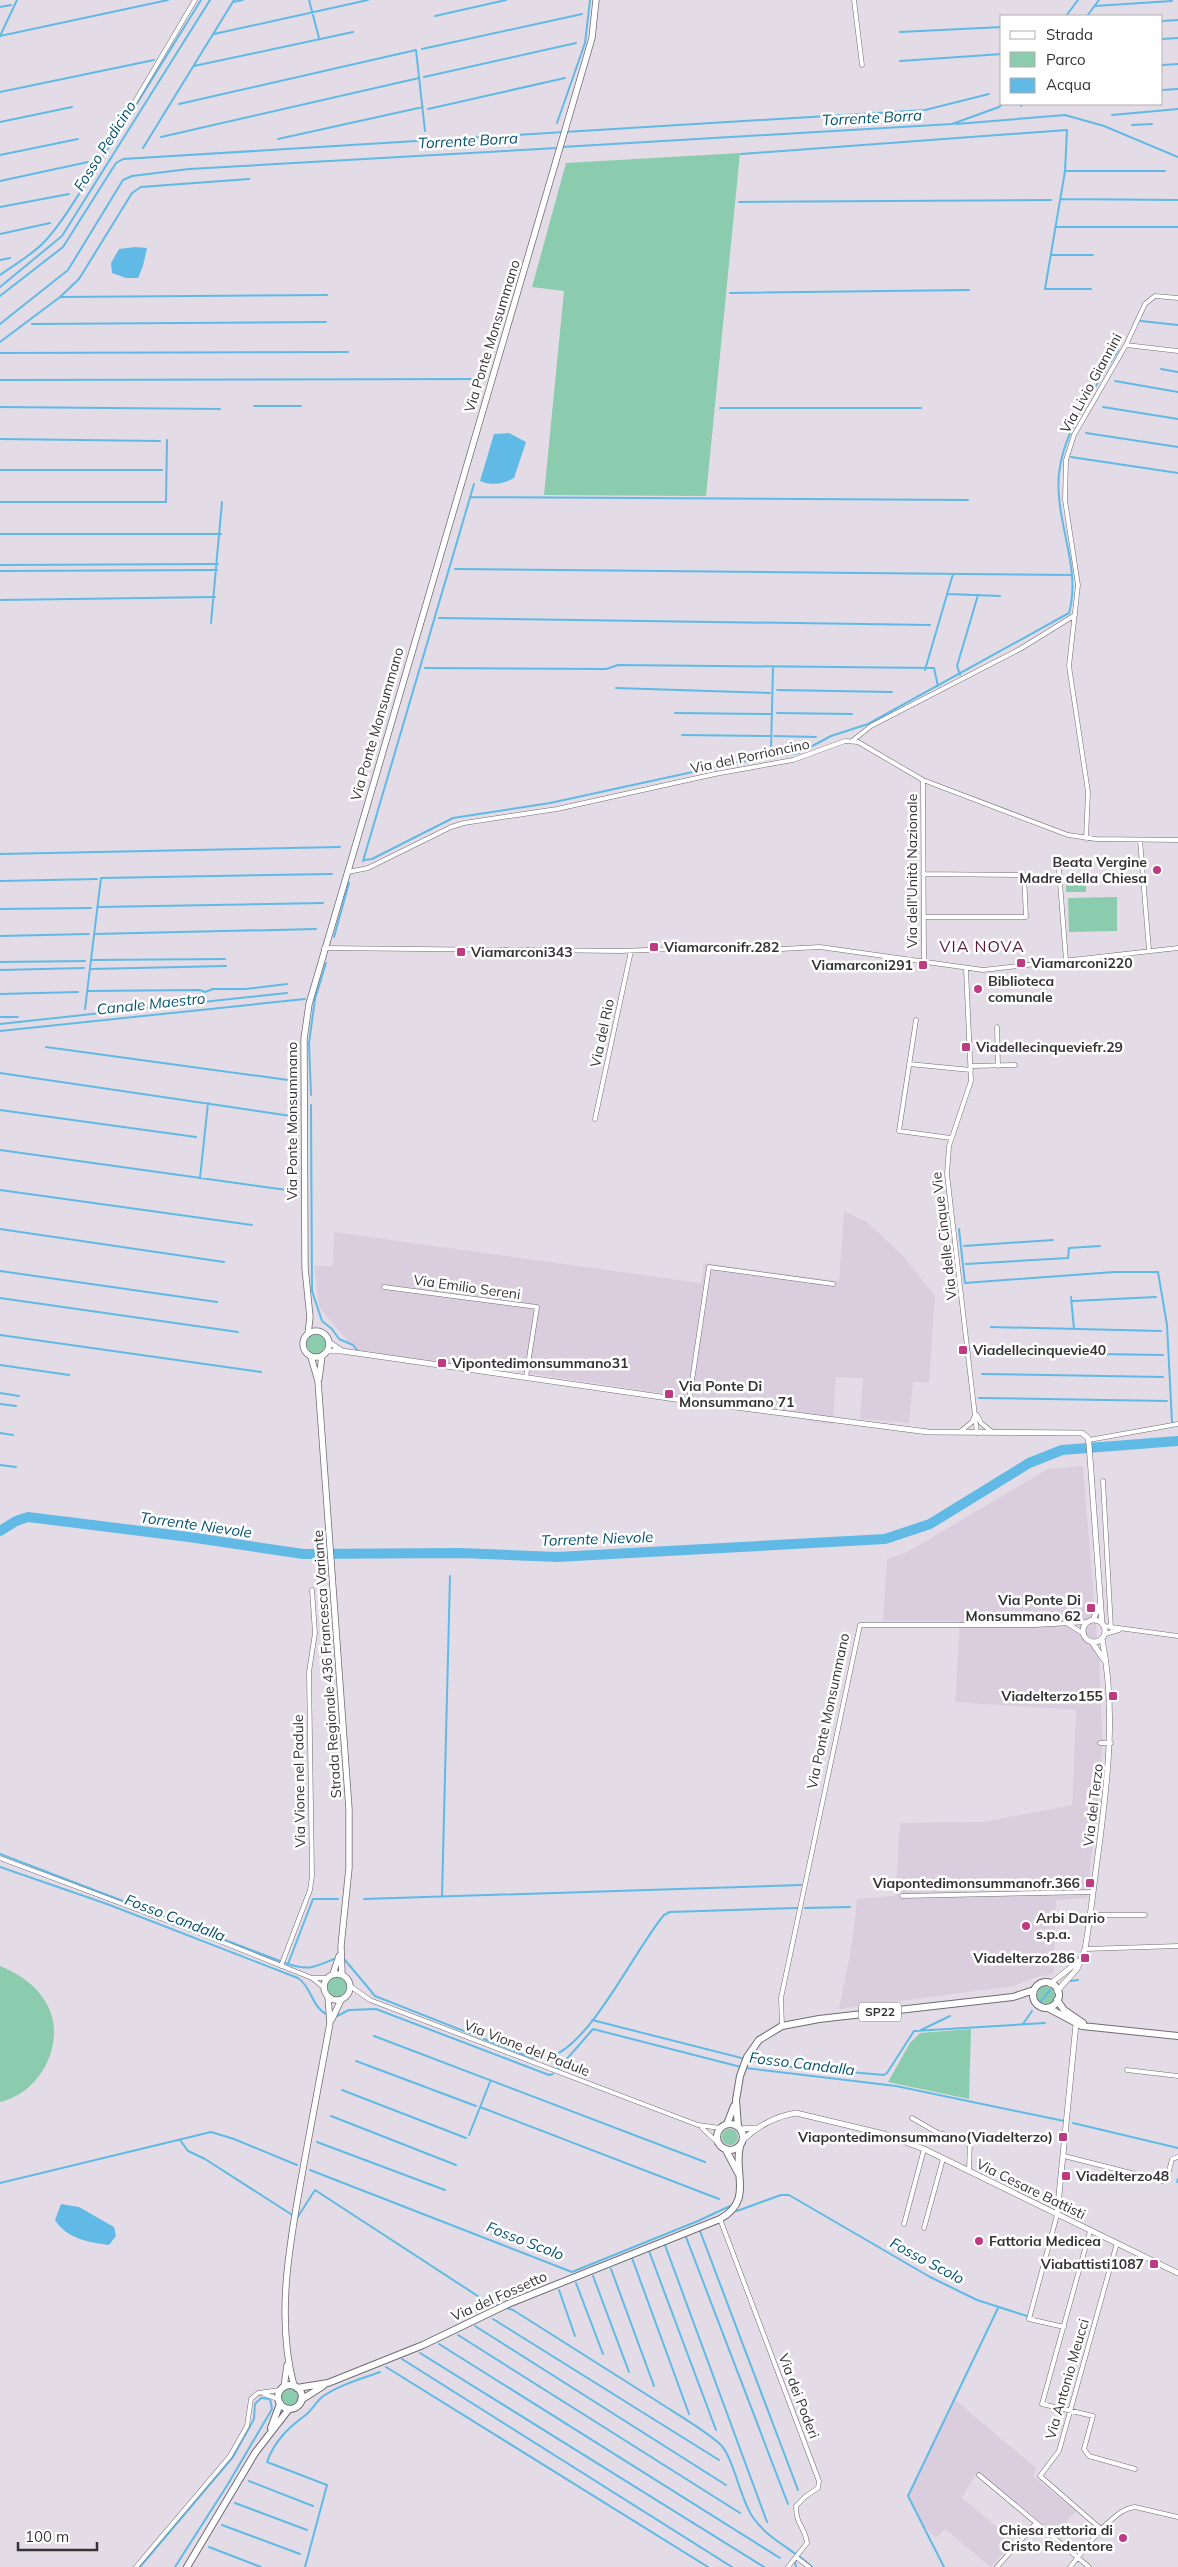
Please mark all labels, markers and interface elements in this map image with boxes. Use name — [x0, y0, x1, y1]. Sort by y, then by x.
legend — [1000, 15, 1163, 105]
text: Strada — [1046, 25, 1093, 44]
text: Parco — [1046, 50, 1086, 69]
text: Acqua — [1046, 75, 1091, 94]
water label: Fosso Pedicino — [69, 97, 140, 194]
water label: Torrente Borra — [822, 105, 922, 130]
water label: Torrente Borra — [418, 128, 518, 153]
street label: Via Ponte Monsummano — [460, 257, 524, 415]
street label: Via Livio Giannini — [1056, 330, 1126, 436]
street label: Via Ponte Monsummano — [346, 645, 408, 803]
street label: Via del Porrioncino — [689, 735, 811, 777]
street label: Via dell'Unità Nazionale — [903, 794, 921, 948]
place label: Beata Vergine Madre della Chiesa — [1019, 853, 1147, 887]
marker: Beata Vergine Madre della Chiesa — [1151, 864, 1163, 876]
district label: VIA NOVA — [939, 936, 1025, 956]
place label: Viamarconifr.282 — [663, 938, 779, 956]
marker: Viamarconifr.282 — [648, 941, 660, 953]
place label: Viamarconi343 — [470, 943, 573, 961]
marker: Viamarconi343 — [455, 946, 467, 958]
place label: Viamarconi220 — [1030, 954, 1133, 972]
place label: Viamarconi291 — [810, 956, 913, 974]
marker: Viamarconi220 — [1015, 957, 1027, 969]
marker: Viamarconi291 — [917, 959, 929, 971]
place label: Biblioteca comunale — [988, 972, 1054, 1006]
marker: Biblioteca comunale — [972, 983, 984, 995]
water label: Canale Maestro — [96, 988, 207, 1019]
street label: Via del Rio — [586, 997, 618, 1069]
place label: Viadellecinqueviefr.29 — [975, 1038, 1123, 1056]
marker: Viadellecinqueviefr.29 — [960, 1041, 972, 1053]
street label: Via Ponte Monsummano — [283, 1042, 301, 1200]
street label: Via delle Cinque Vie — [927, 1171, 961, 1301]
street label: Via Emilio Sereni — [412, 1271, 522, 1303]
place label: Viadellecinquevie40 — [972, 1341, 1106, 1359]
marker: Viadellecinquevie40 — [957, 1344, 969, 1356]
place label: Vipontedimonsummano31 — [451, 1354, 628, 1372]
marker: Vipontedimonsummano31 — [436, 1357, 448, 1369]
place label: Via Ponte Di Monsummano 71 — [678, 1377, 795, 1411]
marker: Via Ponte Di Monsummano 71 — [663, 1388, 675, 1400]
water label: Torrente Nievole — [139, 1507, 253, 1542]
water label: Torrente Nievole — [540, 1527, 654, 1550]
street label: Strada Regionale 436 Francesca Variante — [309, 1529, 345, 1799]
place label: Via Ponte Di Monsummano 62 — [966, 1591, 1081, 1625]
marker: Via Ponte Di Monsummano 62 — [1085, 1602, 1097, 1614]
street label: Via Ponte Monsummano — [803, 1632, 853, 1790]
place label: Viadelterzo155 — [1000, 1687, 1103, 1705]
marker: Viadelterzo155 — [1107, 1690, 1119, 1702]
street label: Via Vione nel Padule — [289, 1714, 309, 1848]
street label: Via del Terzo — [1079, 1763, 1107, 1847]
place label: Viapontedimonsummanofr.366 — [872, 1874, 1080, 1892]
marker: Viapontedimonsummanofr.366 — [1084, 1877, 1096, 1889]
water label: Fosso Candalla — [122, 1890, 228, 1945]
place label: Arbi Dario s.p.a. — [1036, 1909, 1105, 1943]
marker: Arbi Dario s.p.a. — [1020, 1920, 1032, 1932]
place label: Viadelterzo286 — [972, 1949, 1075, 1967]
marker: Viadelterzo286 — [1079, 1952, 1091, 1964]
road number: SP22 — [859, 2002, 901, 2021]
street label: Via Vione del Padule — [462, 2016, 592, 2080]
water label: Fosso Candalla — [748, 2048, 856, 2079]
place label: Viapontedimonsummano(Viadelterzo) — [797, 2128, 1053, 2146]
marker: Viapontedimonsummano(Viadelterzo) — [1057, 2131, 1069, 2143]
street label: Via Cesare Battisti — [973, 2155, 1089, 2223]
place label: Viadelterzo48 — [1075, 2167, 1169, 2185]
marker: Viadelterzo48 — [1060, 2170, 1072, 2182]
water label: Fosso Scolo — [484, 2217, 567, 2264]
place label: Fattoria Medicea — [989, 2232, 1101, 2250]
water label: Fosso Scolo — [887, 2233, 968, 2288]
marker: Fattoria Medicea — [973, 2235, 985, 2247]
place label: Viabattisti1087 — [1040, 2255, 1144, 2273]
marker: Viabattisti1087 — [1148, 2258, 1160, 2270]
street label: Via del Fossetto — [448, 2267, 550, 2325]
street label: Via Antonio Meucci — [1041, 2317, 1093, 2441]
street label: Via dei Poderi — [775, 2351, 823, 2441]
scale bar — [18, 2520, 96, 2552]
place label: Chiesa rettoria di Cristo Redentore — [999, 2521, 1113, 2555]
text: 100 m — [25, 2527, 69, 2546]
marker: Chiesa rettoria di Cristo Redentore — [1117, 2532, 1129, 2544]

